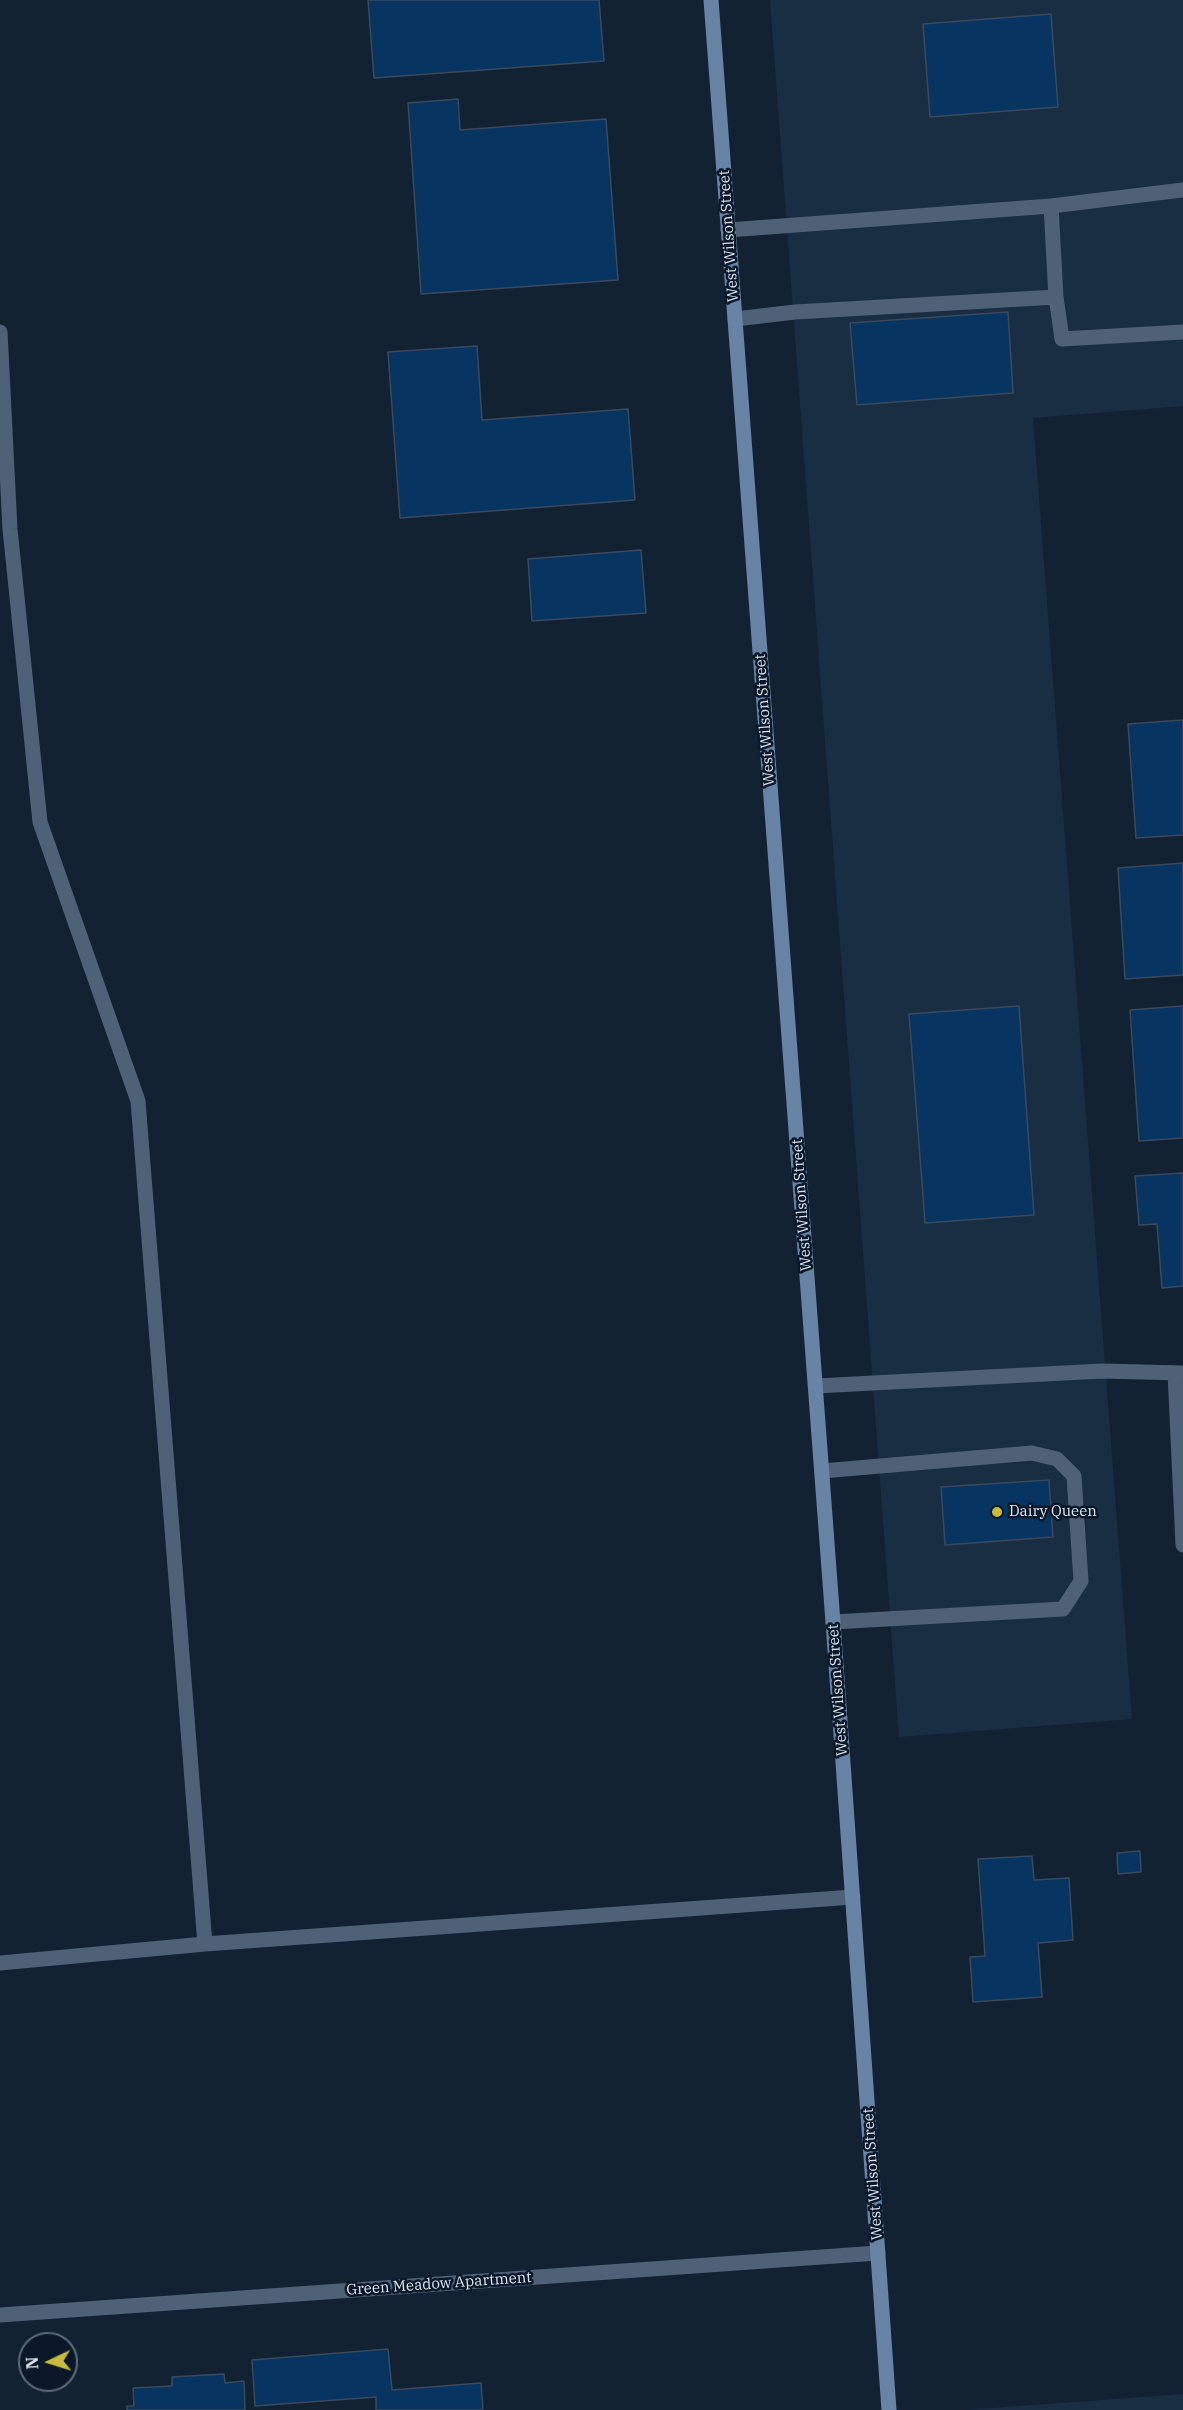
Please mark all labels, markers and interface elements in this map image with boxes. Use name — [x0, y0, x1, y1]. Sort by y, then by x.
street label: West Wilson Street — [715, 169, 743, 303]
street label: West Wilson Street — [751, 653, 779, 787]
street label: West Wilson Street — [788, 1138, 816, 1272]
place label: Dairy Queen — [1009, 1503, 1097, 1521]
marker: Dairy Queen — [990, 1505, 1004, 1519]
street label: West Wilson Street — [824, 1623, 852, 1757]
street label: West Wilson Street — [859, 2107, 887, 2241]
street label: Green Meadow Apartment — [346, 2269, 532, 2299]
north arrow — [18, 2332, 78, 2392]
text: N — [22, 2356, 42, 2370]

